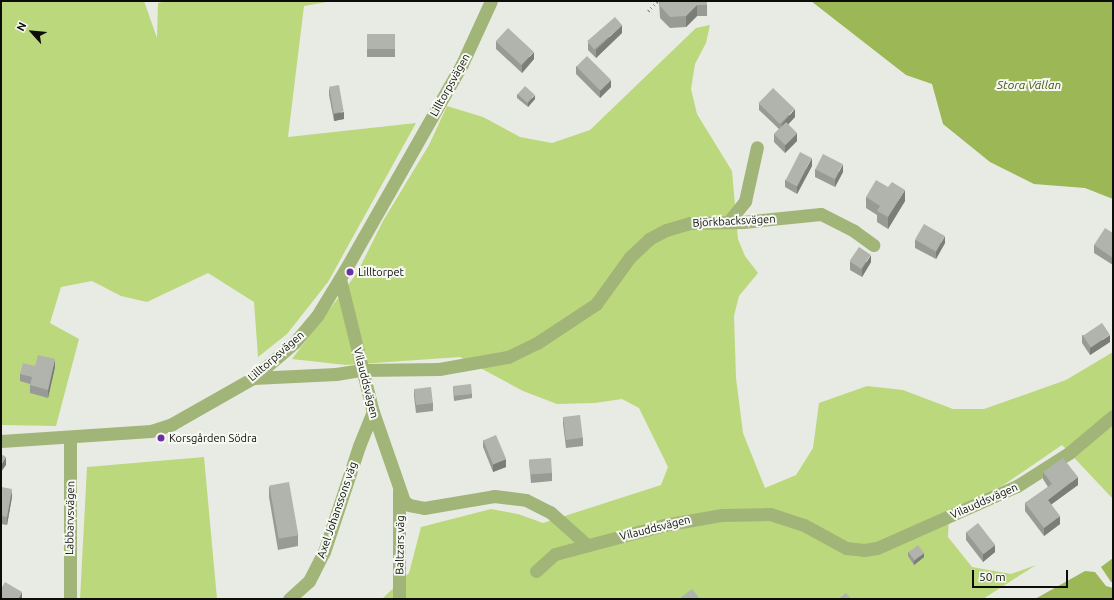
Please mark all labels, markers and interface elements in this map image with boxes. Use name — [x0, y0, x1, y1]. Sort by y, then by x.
north arrow — [12, 12, 52, 52]
text: N — [14, 20, 29, 33]
street label: Lilltorpsvägen — [427, 51, 473, 119]
water label: Stora Vällan — [997, 78, 1061, 92]
street label: Björkbacksvägen — [692, 212, 776, 230]
place label: Lilltorpet — [358, 265, 404, 279]
marker: Lilltorpet — [345, 267, 355, 277]
street label: Lilltorpsvägen — [245, 328, 307, 384]
street label: Vilauddsvägen — [351, 346, 381, 420]
place label: Korsgården Södra — [169, 431, 257, 445]
marker: Korsgården Södra — [156, 433, 166, 443]
street label: Axel Johanssons väg — [314, 460, 360, 560]
street label: Vilauddsvägen — [948, 480, 1020, 522]
street label: Labbarvsvägen — [63, 481, 77, 555]
street label: Vilauddsvägen — [618, 513, 692, 543]
street label: Baltzars väg — [393, 515, 407, 575]
scale bar — [974, 562, 1070, 588]
text: 50 m — [979, 570, 1006, 583]

